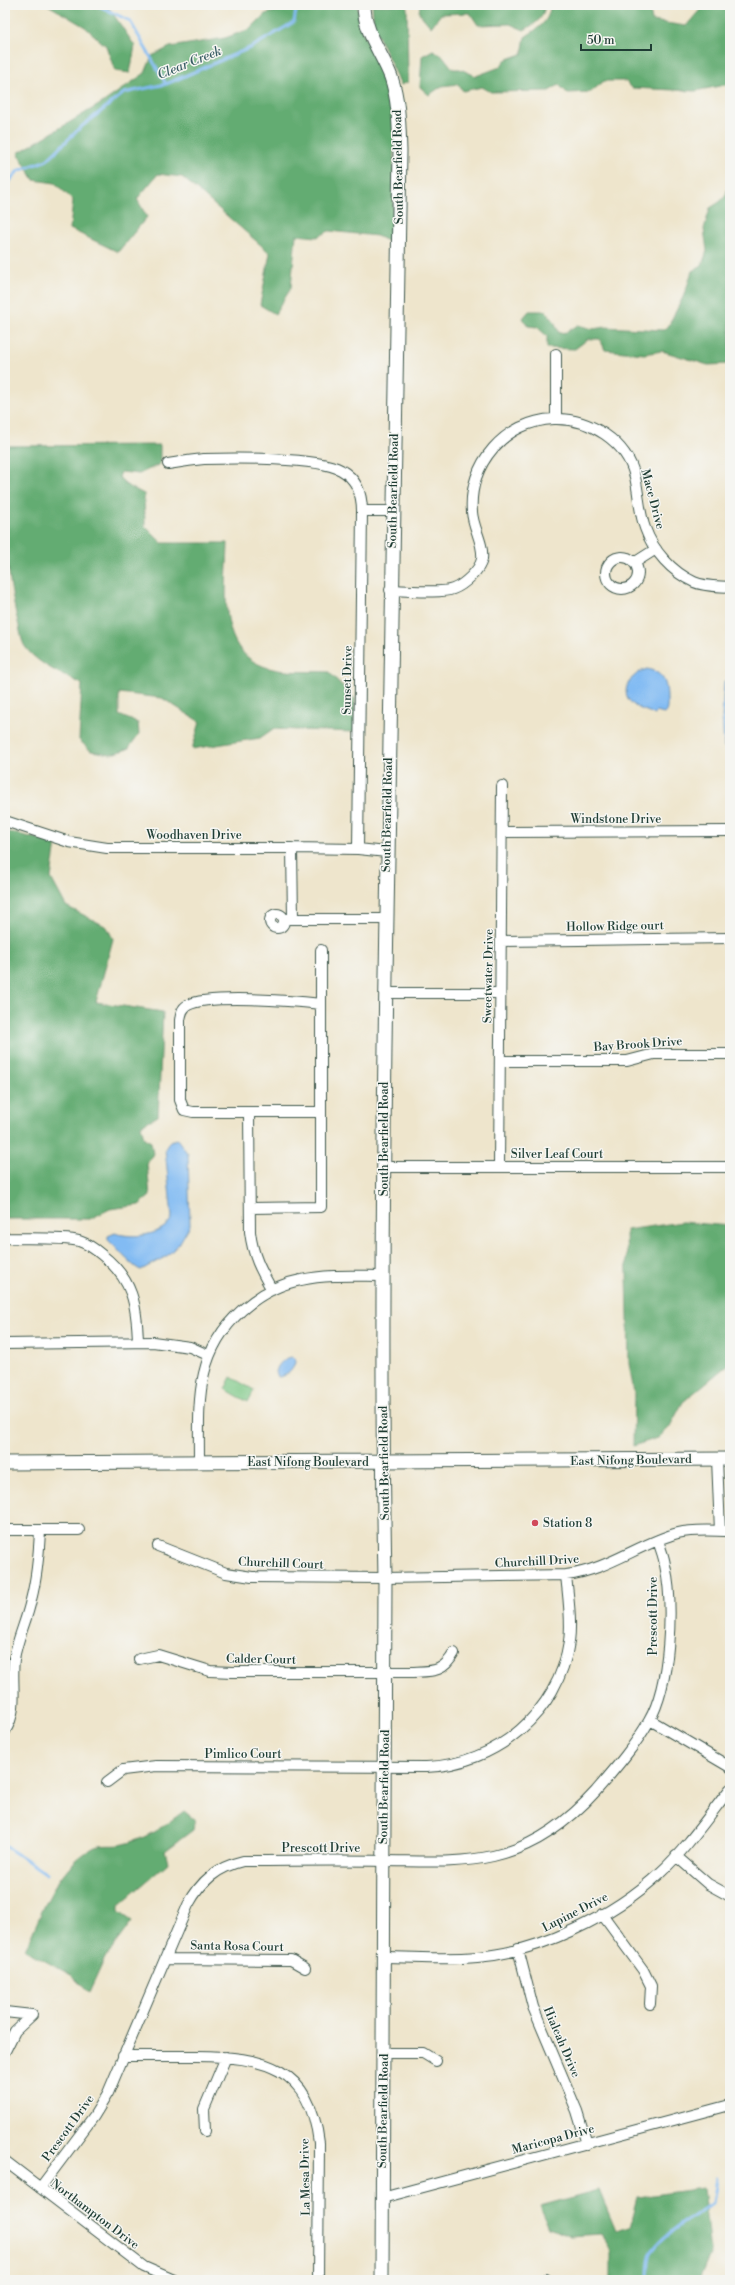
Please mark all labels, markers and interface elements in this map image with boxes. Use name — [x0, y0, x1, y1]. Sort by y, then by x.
scale bar — [581, 26, 651, 52]
text: 50 m — [587, 33, 615, 48]
water label: Clear Creek — [155, 43, 224, 83]
street label: South Bearfield Road — [390, 109, 407, 224]
street label: South Bearfield Road — [385, 433, 402, 548]
street label: Mace Drive — [637, 467, 668, 531]
street label: Sunset Drive — [339, 645, 356, 715]
street label: South Bearfield Road — [379, 757, 396, 872]
street label: Windstone Drive — [570, 812, 661, 827]
street label: Woodhaven Drive — [145, 828, 242, 843]
street label: Hollow Ridge ourt — [566, 918, 665, 935]
street label: Sweetwater Drive — [480, 929, 497, 1023]
street label: Bay Brook Drive — [592, 1034, 683, 1055]
street label: South Bearfield Road — [377, 1082, 392, 1196]
street label: Silver Leaf Court — [511, 1147, 604, 1162]
street label: South Bearfield Road — [376, 1405, 393, 1520]
street label: East Nifong Boulevard — [570, 1452, 692, 1469]
street label: East Nifong Boulevard — [247, 1455, 369, 1470]
place label: Station 8 — [543, 1516, 592, 1531]
marker: Station 8 — [530, 1518, 540, 1528]
street label: Churchill Drive — [494, 1552, 580, 1571]
street label: Churchill Court — [238, 1555, 325, 1573]
street label: Prescott Drive — [646, 1577, 661, 1655]
street label: Calder Court — [226, 1651, 297, 1668]
street label: South Bearfield Road — [376, 1729, 393, 1844]
street label: Pimlico Court — [204, 1747, 282, 1762]
street label: Prescott Drive — [282, 1841, 360, 1856]
street label: Lupine Drive — [540, 1889, 611, 1935]
street label: Santa Rosa Court — [190, 1938, 285, 1955]
street label: Hialeah Drive — [540, 2005, 583, 2080]
street label: South Bearfield Road — [375, 2053, 392, 2168]
street label: Prescott Drive — [39, 2092, 98, 2165]
street label: Maricopa Drive — [510, 2121, 596, 2158]
street label: La Mesa Drive — [297, 2138, 314, 2216]
street label: Northampton Drive — [47, 2176, 142, 2253]

